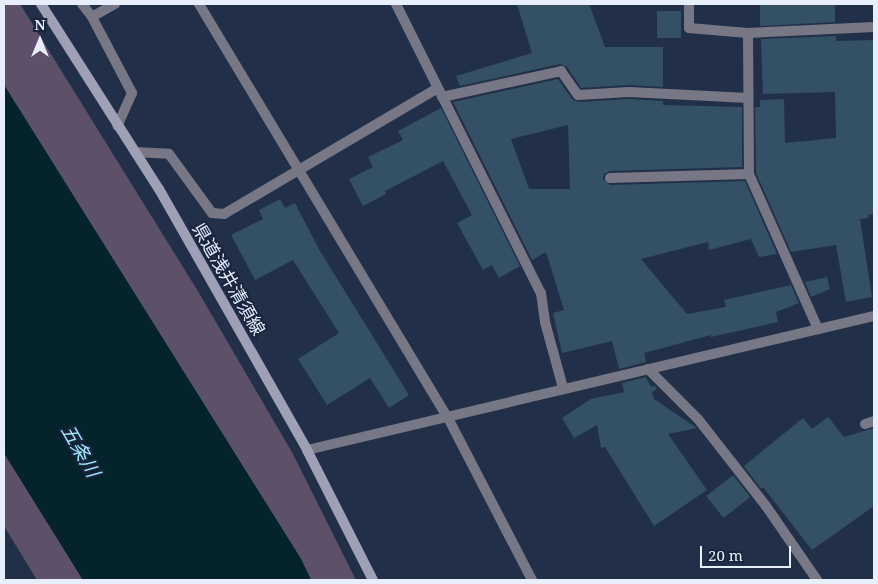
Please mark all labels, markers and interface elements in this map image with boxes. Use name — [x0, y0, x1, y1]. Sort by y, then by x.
north arrow — [15, 15, 65, 65]
text: N — [34, 15, 46, 34]
street label: 県道浅井清須線 — [188, 219, 270, 339]
water label: 五条川 — [56, 421, 104, 481]
scale bar — [703, 536, 794, 568]
text: 20 m — [708, 545, 743, 565]

